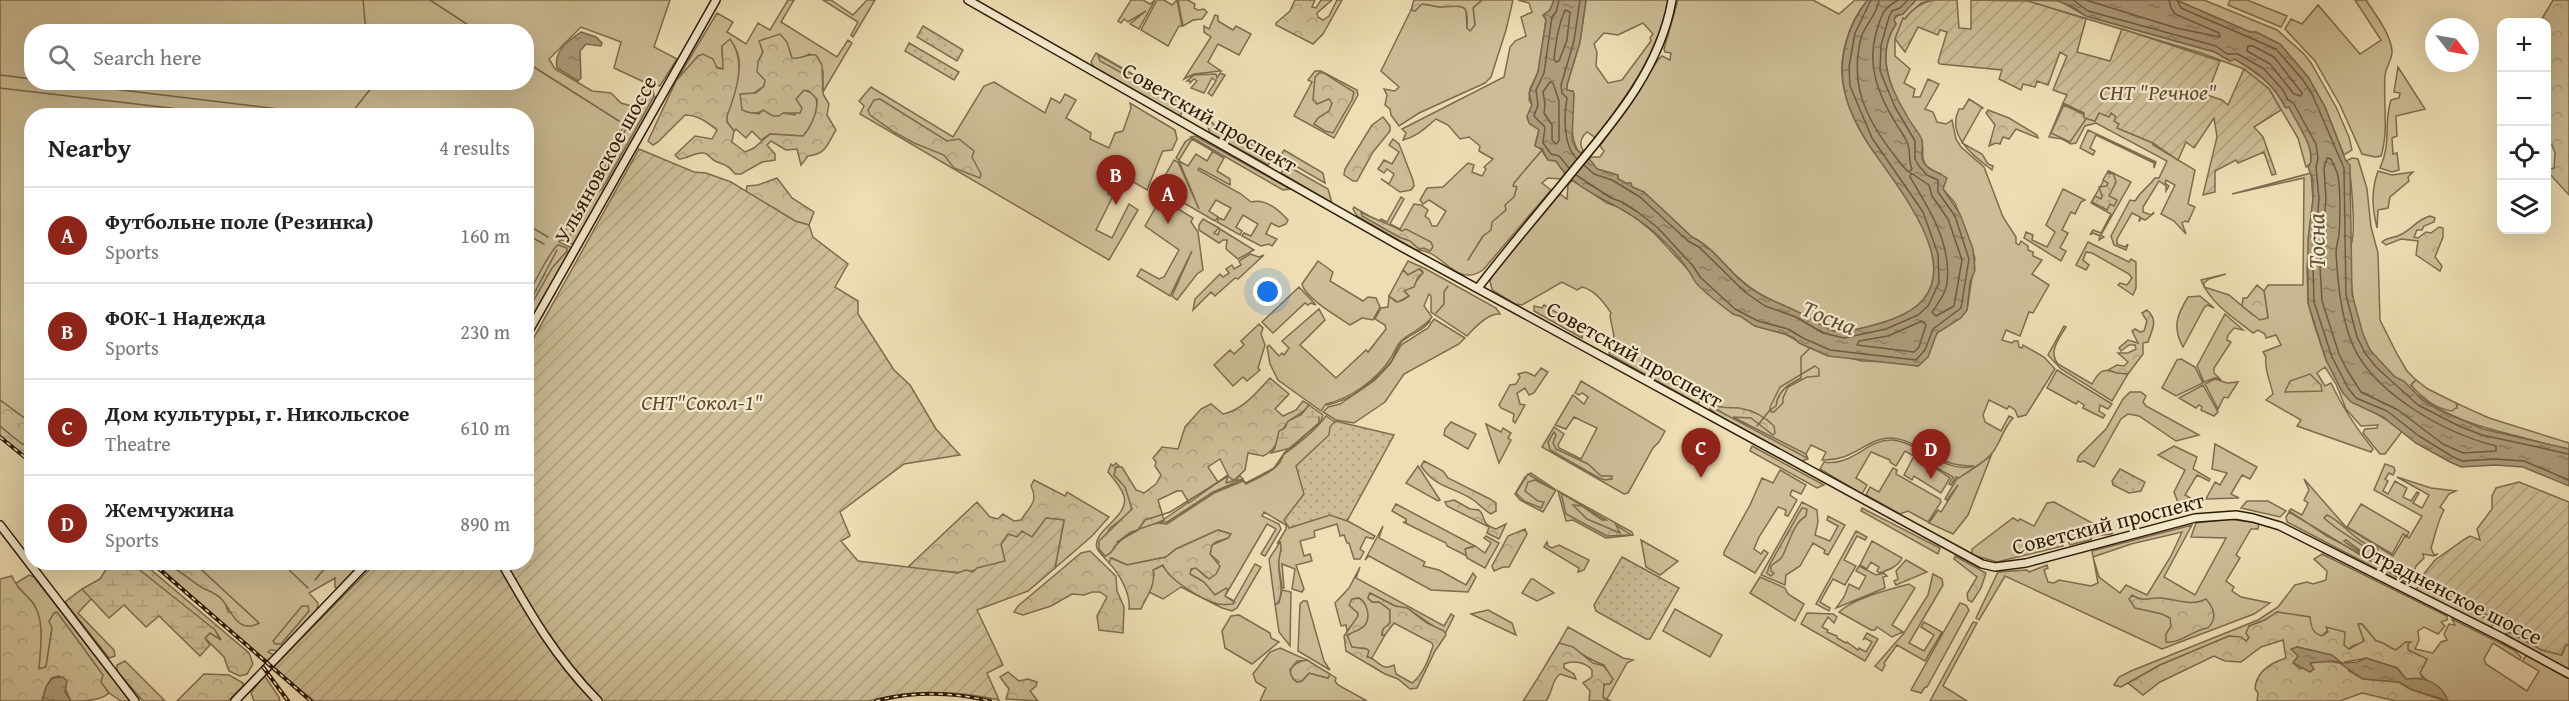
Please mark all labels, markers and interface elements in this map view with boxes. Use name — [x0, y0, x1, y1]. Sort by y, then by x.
north arrow — [2425, 18, 2479, 72]
map controls — [2497, 18, 2551, 234]
button: + — [2497, 18, 2551, 72]
search box — [24, 24, 534, 90]
icon: search — [45, 41, 78, 74]
text: Search here — [93, 41, 202, 73]
street label: Советский проспект — [1117, 54, 1304, 180]
street label: Ульяновское шоссе — [546, 69, 664, 249]
button: − — [2497, 72, 2551, 126]
park label: СНТ "Речное" — [2099, 76, 2217, 108]
button: locate — [2497, 126, 2551, 180]
text: Nearby — [48, 128, 131, 167]
text: 4 results — [439, 133, 510, 162]
pin: B — [1096, 156, 1136, 205]
pin: A — [1148, 174, 1188, 224]
button: layers — [2497, 180, 2551, 234]
text: Футбольне поле (Резинка) — [105, 205, 374, 237]
water label: Тосна — [2298, 213, 2334, 269]
text: A — [61, 221, 74, 250]
text: 160 m — [460, 221, 510, 250]
text: Sports — [105, 237, 159, 266]
your location — [1253, 277, 1282, 306]
water label: Тосна — [1797, 290, 1861, 344]
street label: Советский проспект — [1541, 292, 1729, 416]
text: ФОК-1 Надежда — [105, 301, 266, 333]
text: B — [61, 317, 74, 346]
text: 230 m — [460, 317, 510, 346]
text: Sports — [105, 333, 159, 362]
park label: СНТ"Сокол-1" — [641, 386, 763, 418]
text: Дом культуры, г. Никольское — [105, 397, 410, 429]
text: C — [62, 413, 73, 442]
text: 610 m — [460, 413, 510, 442]
pin: C — [1682, 428, 1720, 478]
text: Theatre — [105, 429, 171, 458]
pin: D — [1912, 430, 1950, 479]
street label: Советский проспект — [2008, 484, 2208, 562]
text: Жемчужина — [105, 493, 234, 525]
text: D — [61, 509, 74, 538]
text: 890 m — [460, 509, 510, 538]
text: Sports — [105, 525, 159, 554]
street label: Отрадненское шоссе — [2356, 533, 2548, 653]

